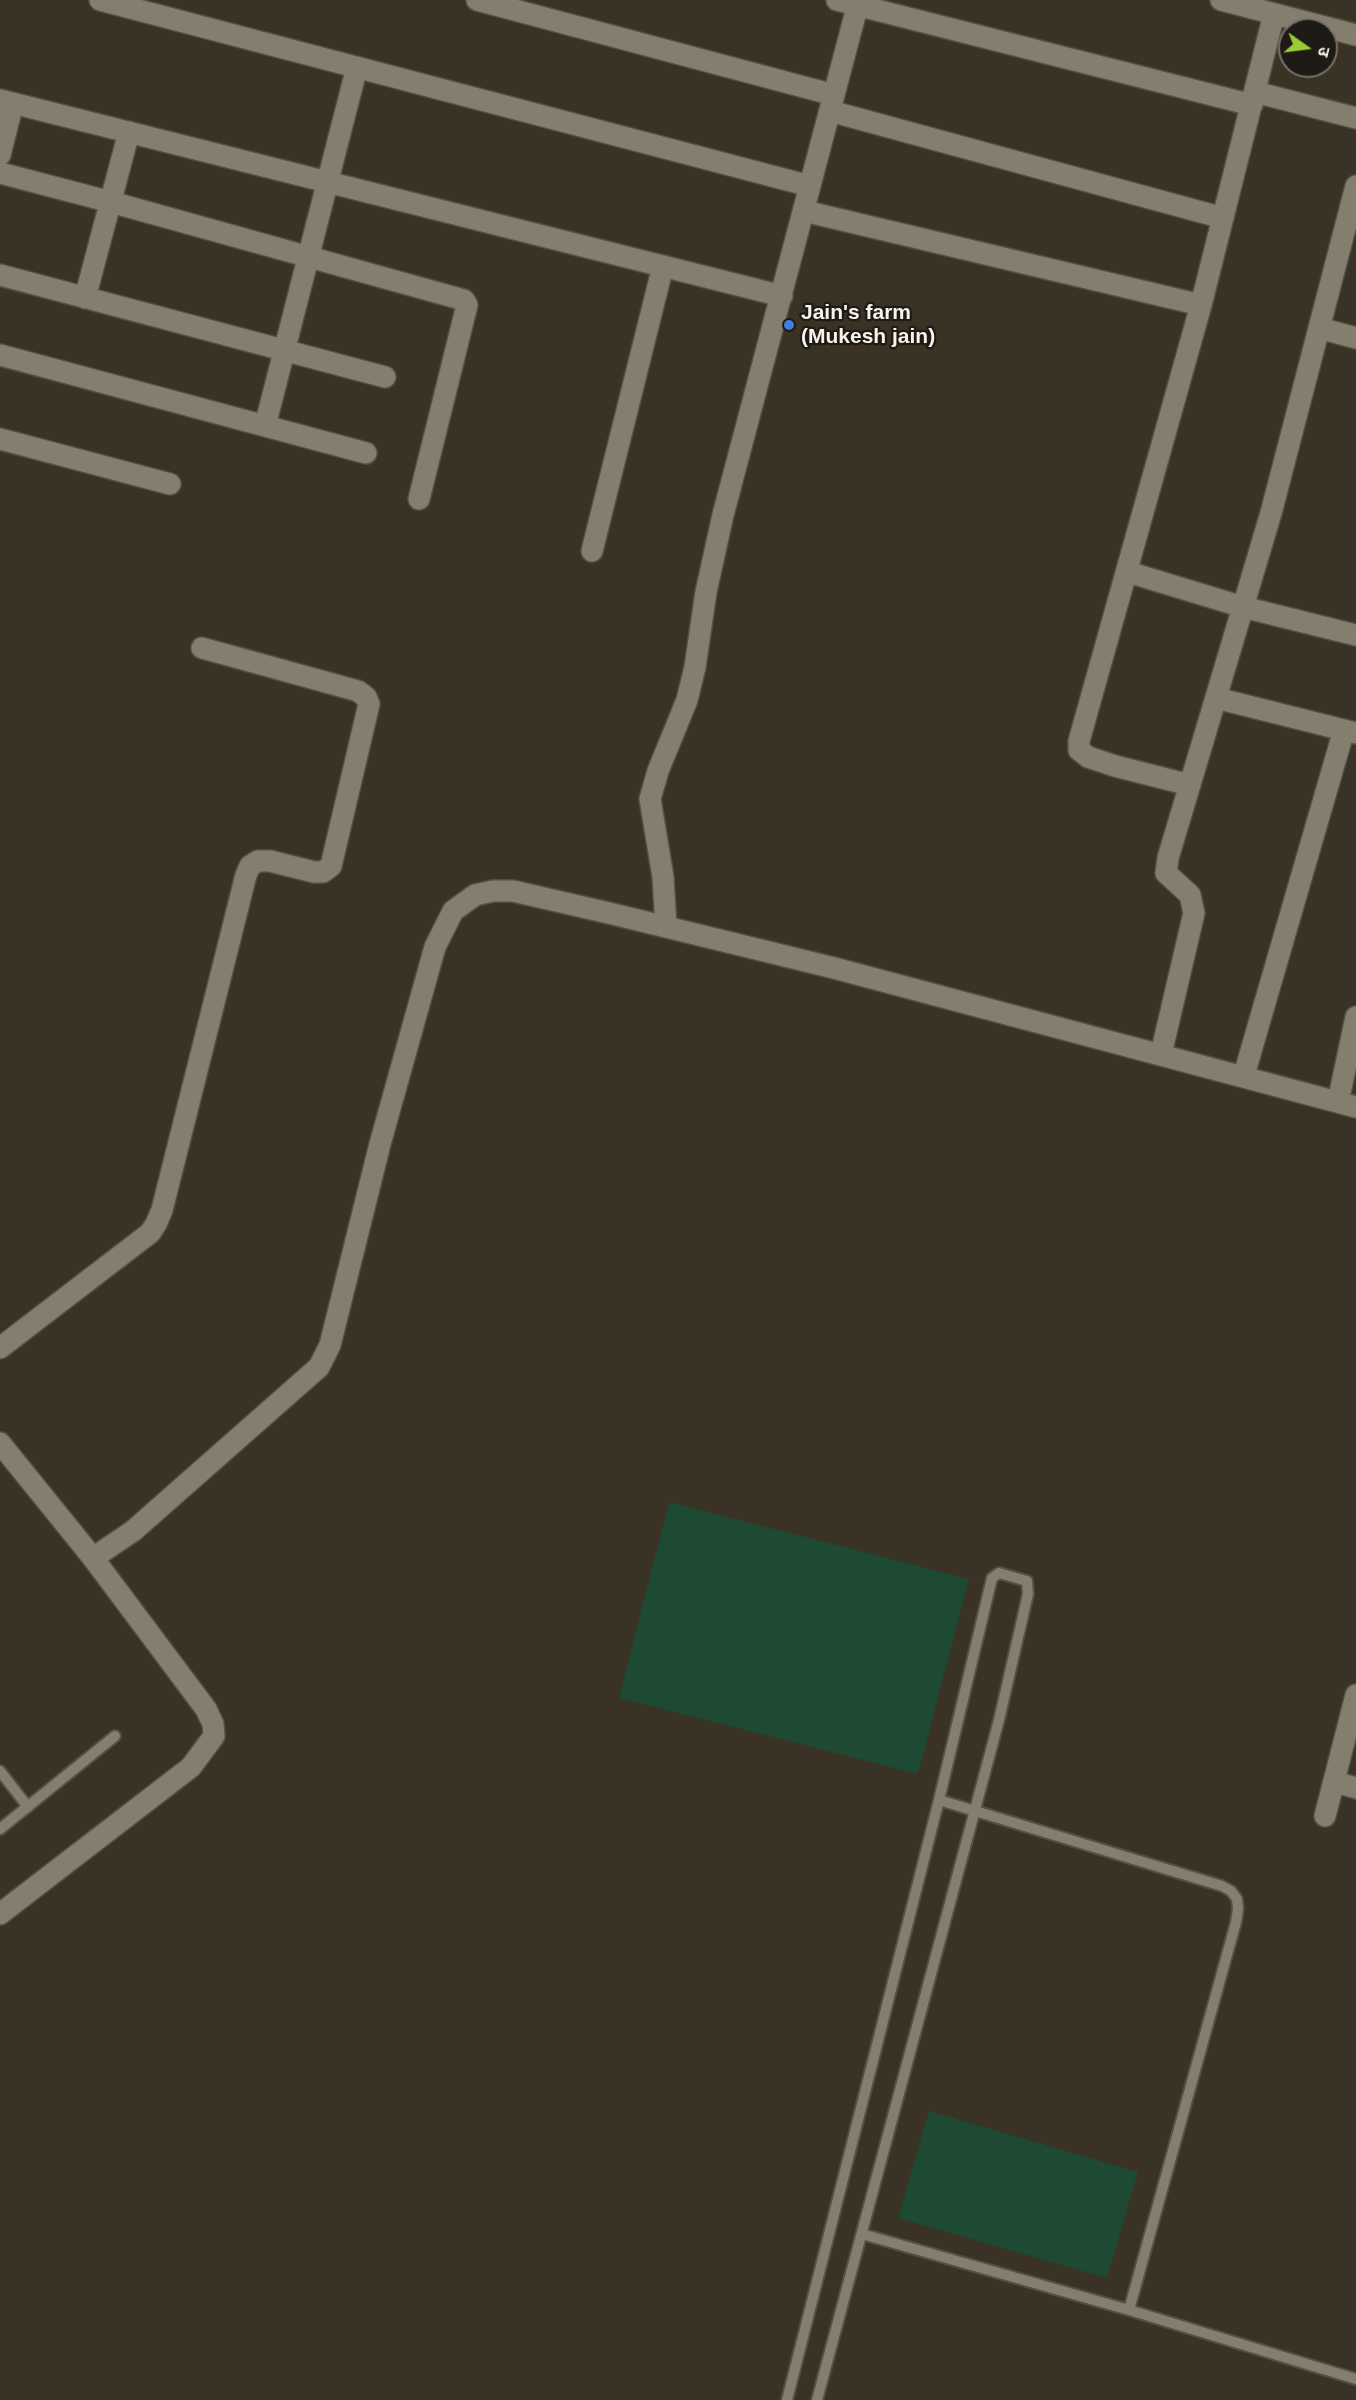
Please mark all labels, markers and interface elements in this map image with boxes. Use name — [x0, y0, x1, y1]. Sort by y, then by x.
north arrow — [1278, 18, 1338, 78]
text: उ — [1315, 45, 1333, 59]
place label: Jain's farm (Mukesh jain) — [801, 300, 935, 350]
marker: Jain's farm (Mukesh jain) — [782, 318, 796, 332]

